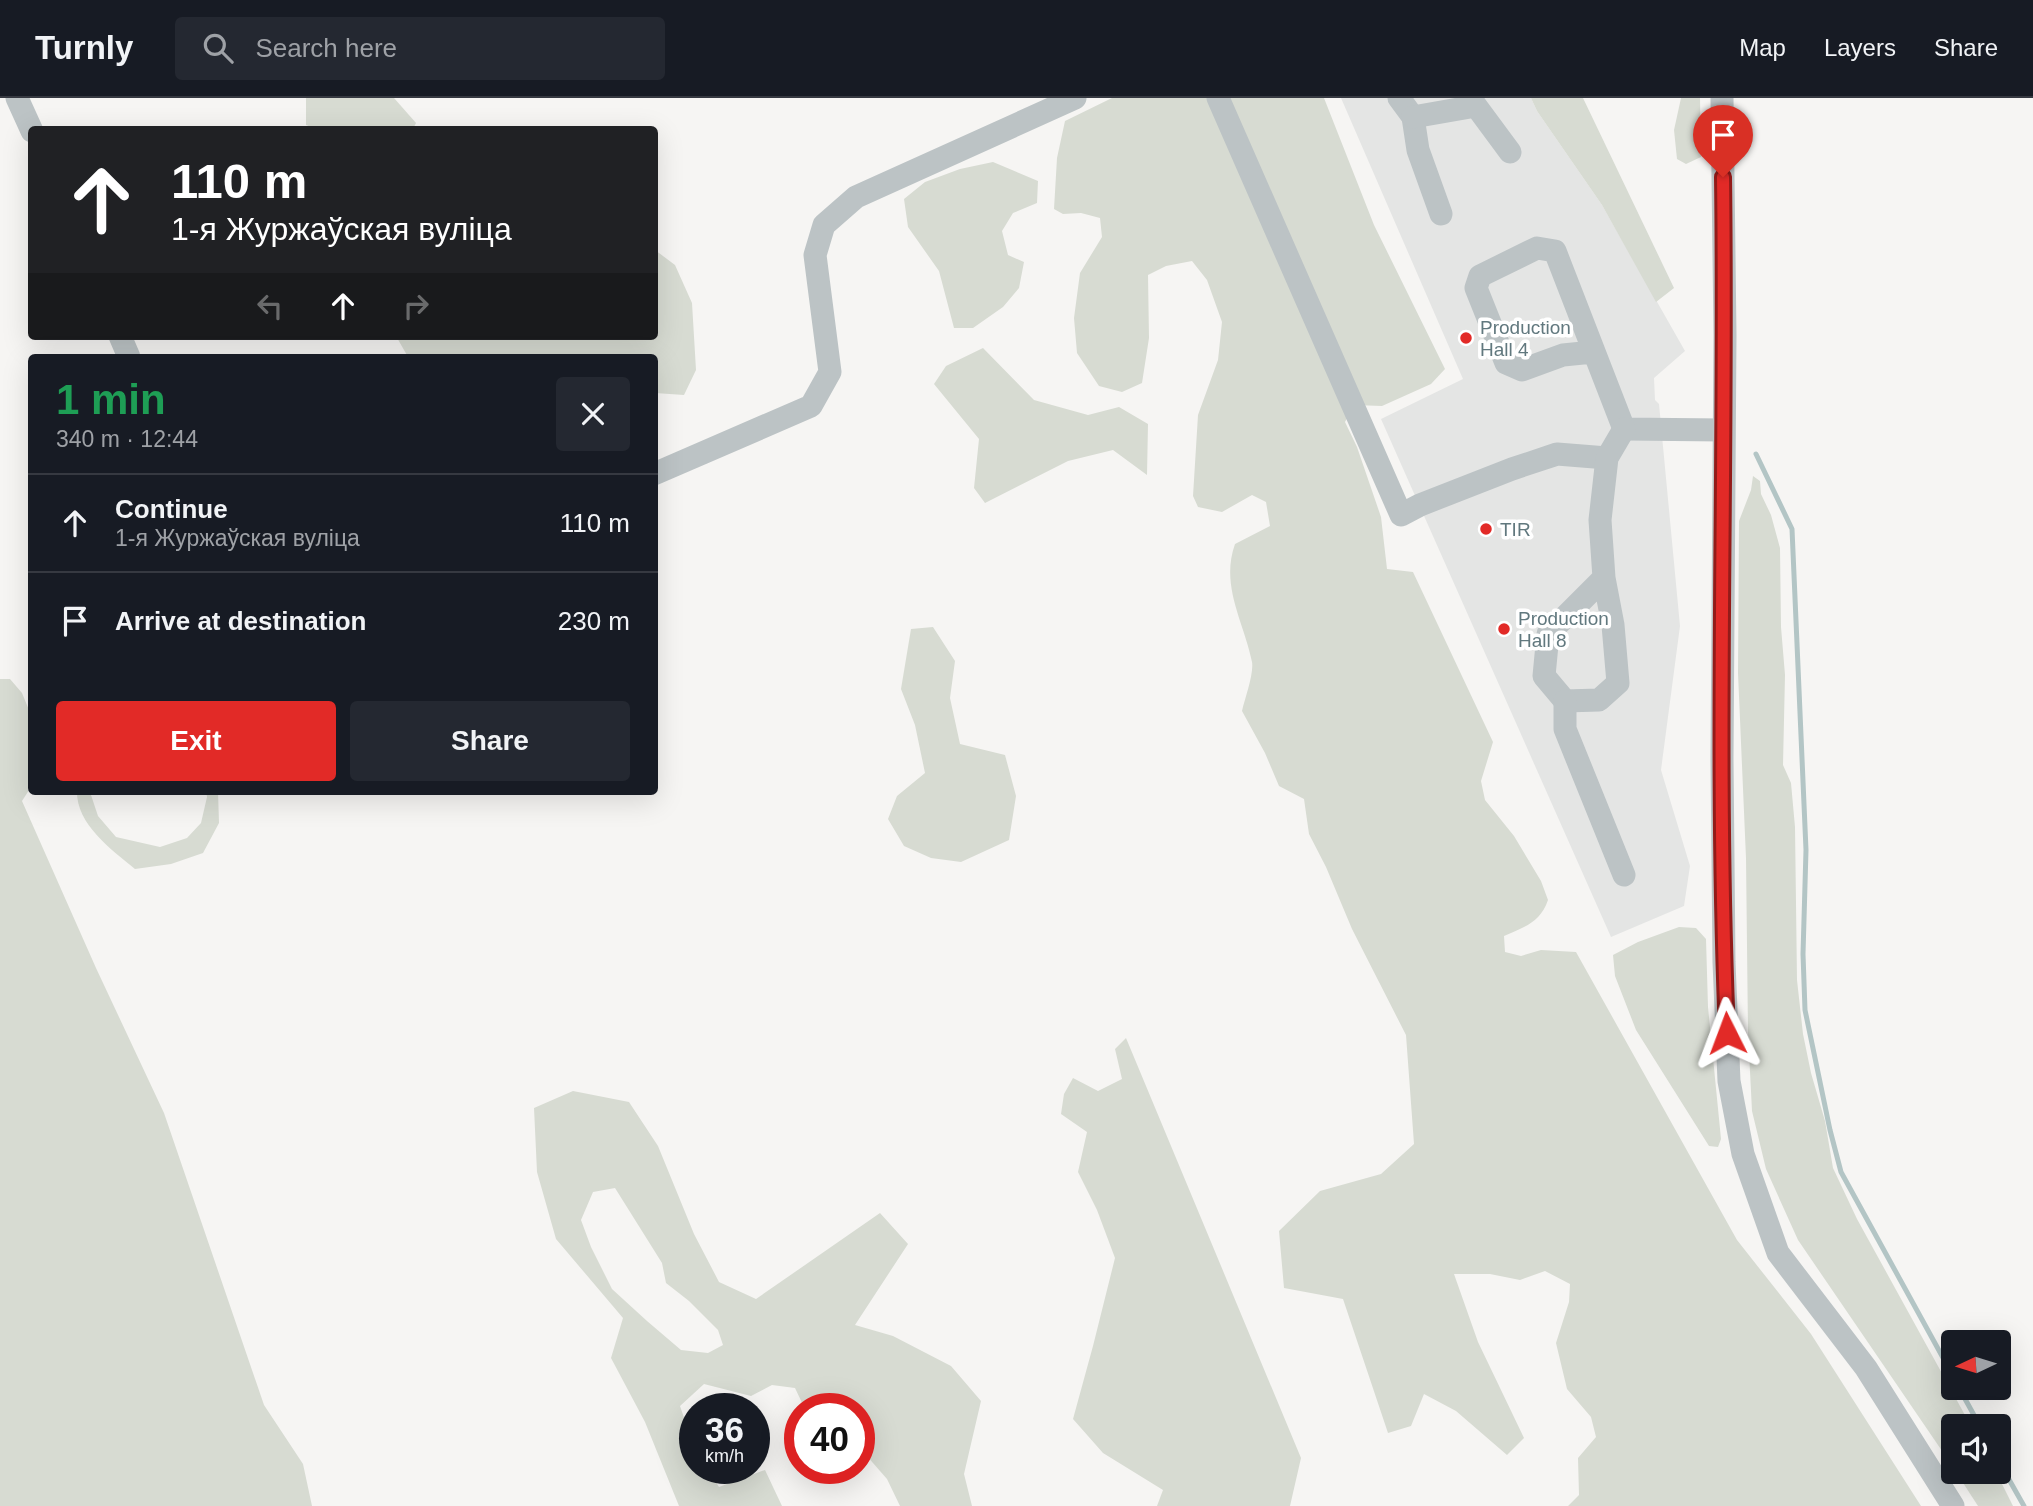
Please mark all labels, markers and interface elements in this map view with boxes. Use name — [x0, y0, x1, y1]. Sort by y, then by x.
search box — [175, 17, 665, 80]
text: Turnly — [35, 29, 133, 66]
icon: search — [199, 29, 237, 67]
text: Search here — [255, 33, 397, 63]
text: Map — [1739, 34, 1786, 61]
text: Layers — [1824, 34, 1896, 61]
text: Share — [1934, 34, 1998, 61]
pin — [1693, 105, 1753, 177]
icon: arrive — [1704, 116, 1742, 154]
icon: ahead — [56, 154, 147, 245]
text: 110 m — [171, 154, 307, 208]
text: 1-я Журжаўская вуліца — [171, 211, 512, 247]
icon: left — [251, 287, 289, 325]
icon: ahead — [324, 287, 362, 325]
icon: right — [397, 287, 435, 325]
place label: Production Hall 4 — [1480, 317, 1571, 360]
marker: Production Hall 4 — [1458, 330, 1474, 346]
text: 1 min — [56, 376, 166, 423]
button: close — [556, 377, 630, 451]
text: 340 m · 12:44 — [56, 426, 198, 452]
text: Continue — [115, 494, 228, 524]
icon: ahead — [56, 504, 94, 542]
text: 110 m — [560, 508, 630, 538]
place label: TIR — [1500, 519, 1531, 540]
marker: TIR — [1478, 521, 1494, 537]
text: 1-я Журжаўская вуліца — [115, 525, 360, 551]
icon: arrive — [56, 602, 94, 640]
text: Arrive at destination — [115, 606, 366, 636]
text: 230 m — [558, 606, 630, 636]
place label: Production Hall 8 — [1518, 608, 1609, 651]
marker: Production Hall 8 — [1496, 621, 1512, 637]
button: Exit — [56, 701, 336, 781]
button: Share — [350, 701, 630, 781]
position arrow — [1690, 996, 1764, 1070]
north arrow — [1941, 1330, 2011, 1400]
map controls — [1941, 1330, 2011, 1484]
speed limit sign: 40 — [784, 1393, 875, 1484]
text: 36 — [705, 1410, 744, 1449]
button: sound — [1941, 1414, 2011, 1484]
text: km/h — [705, 1446, 744, 1466]

